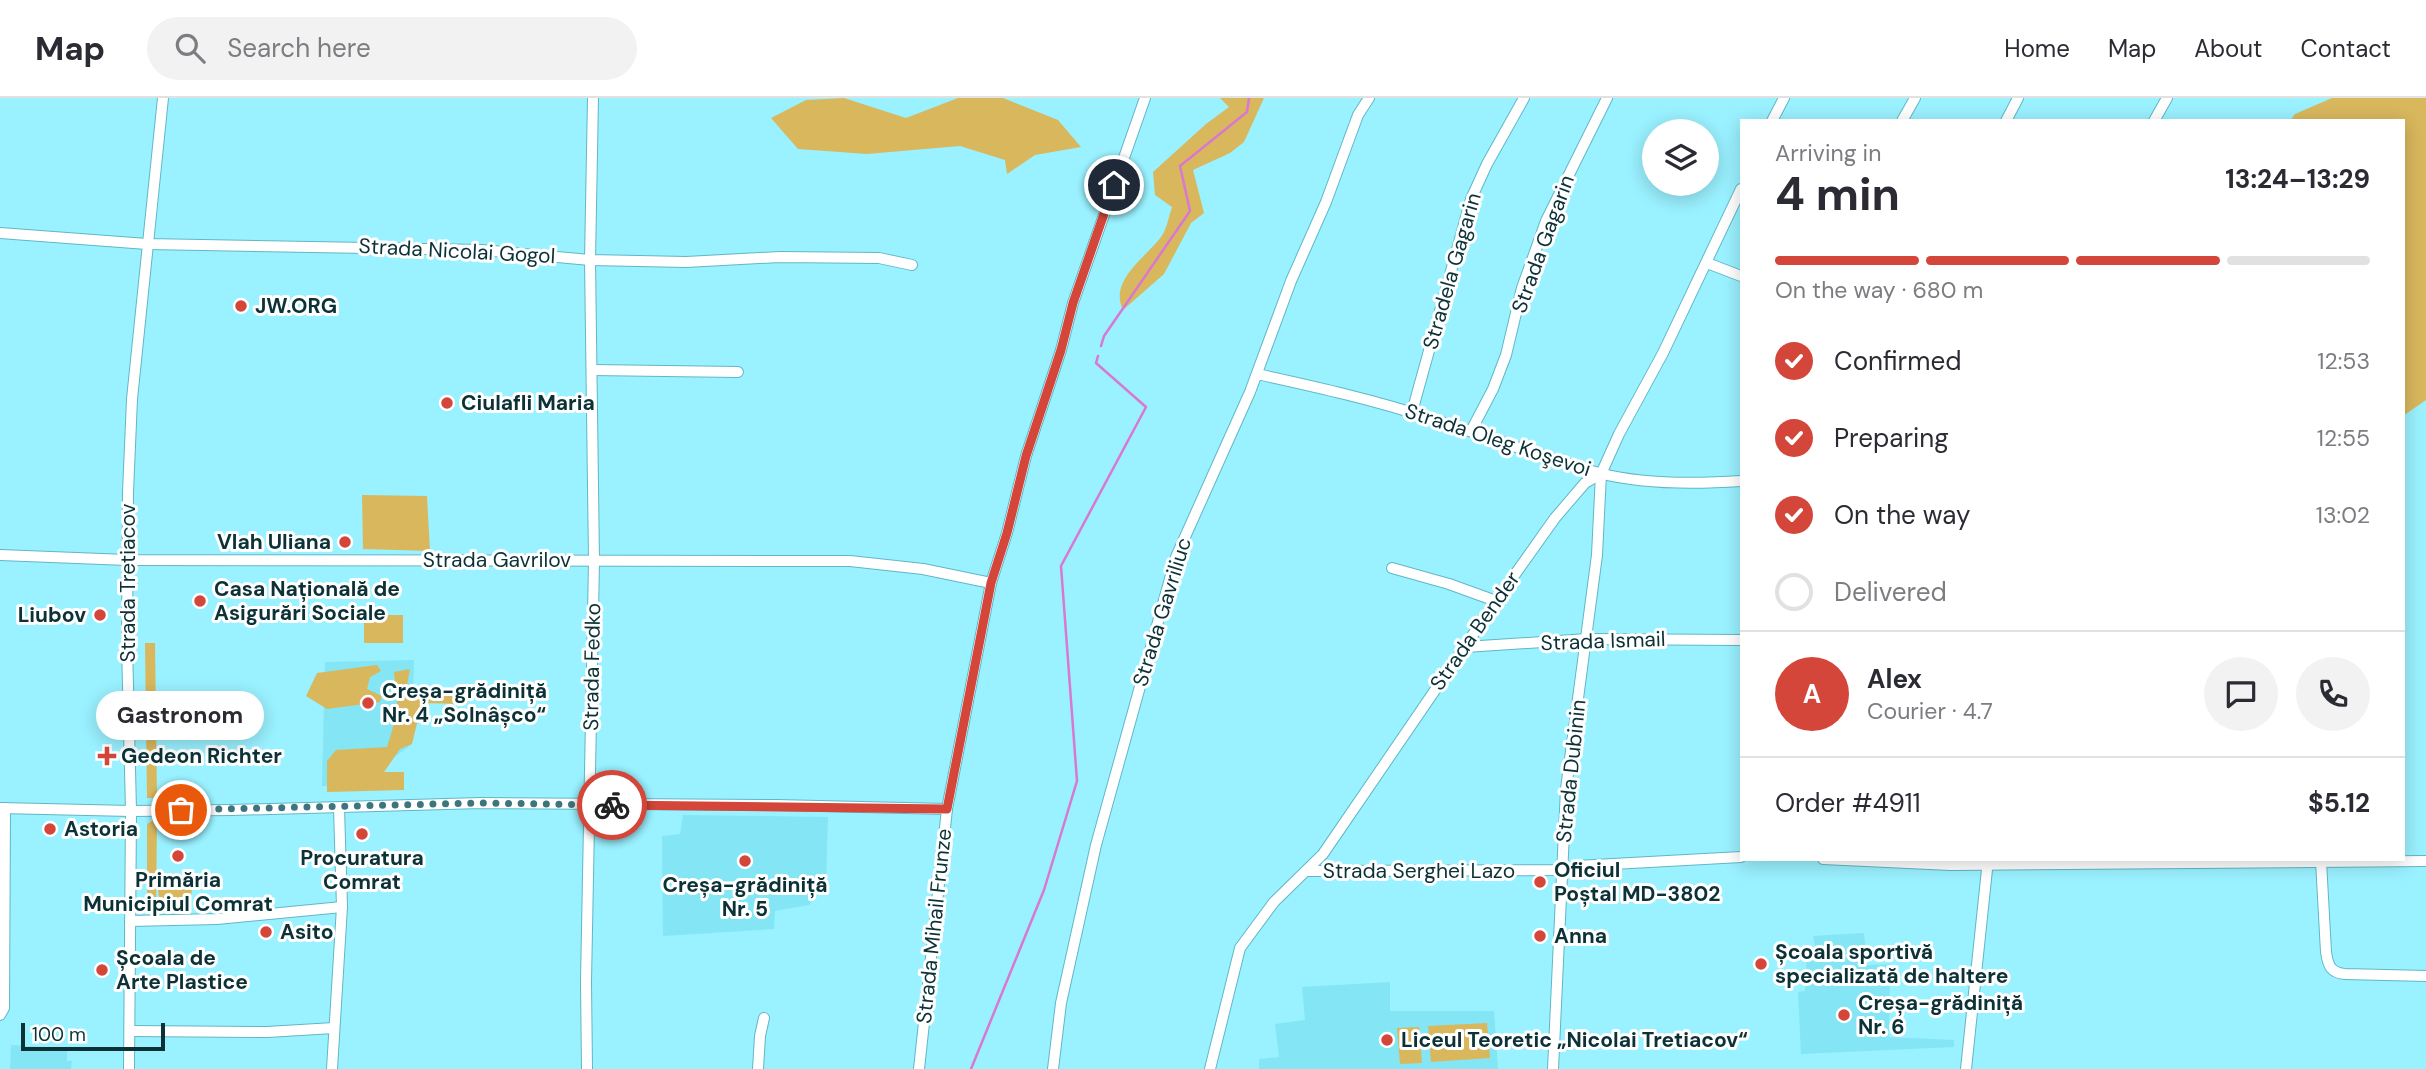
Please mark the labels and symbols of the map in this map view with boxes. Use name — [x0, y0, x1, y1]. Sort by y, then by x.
pin — [1084, 155, 1144, 215]
street label: Strada Gagarin — [1505, 171, 1581, 317]
street label: Stradela Gagarin — [1416, 189, 1488, 353]
street label: Strada Nicolai Gogol — [358, 232, 556, 270]
place label: JW.ORG — [255, 292, 337, 320]
marker: JW.ORG — [233, 298, 249, 314]
place label: Ciulafli Maria — [461, 389, 595, 417]
marker: Ciulafli Maria — [439, 395, 455, 411]
street label: Strada Oleg Koşevoi — [1401, 397, 1595, 483]
street label: Strada Tretiacov — [114, 503, 142, 663]
place label: Vlah Uliana — [217, 528, 331, 556]
marker: Vlah Uliana — [337, 534, 353, 550]
street label: Strada Gavriliuc — [1126, 534, 1198, 690]
street label: Strada Gavrilov — [423, 546, 571, 574]
street label: Strada Bender — [1424, 566, 1527, 696]
place label: Casa Națională de Asigurări Sociale — [214, 575, 400, 627]
marker: Casa Națională de Asigurări Sociale — [192, 593, 208, 609]
place label: Liubov — [18, 601, 86, 629]
street label: Strada Fedko — [577, 603, 607, 731]
marker: Liubov — [92, 607, 108, 623]
street label: Strada Ismail — [1540, 625, 1666, 657]
place label: Creșa-grădiniță Nr. 4 „Solnâșco“ — [382, 677, 547, 729]
callout: Gastronom — [97, 691, 265, 740]
marker: Creșa-grădiniță Nr. 4 „Solnâșco“ — [360, 695, 376, 711]
street label: Strada Dubinin — [1550, 698, 1592, 844]
place label: Gedeon Richter — [121, 742, 282, 770]
marker: Gedeon Richter — [99, 748, 115, 764]
courier — [577, 770, 647, 840]
pin — [151, 780, 211, 840]
place label: Astoria — [64, 815, 138, 843]
marker: Astoria — [42, 821, 58, 837]
marker: Procuratura Comrat — [354, 826, 370, 842]
street label: Strada Mihail Frunze — [910, 827, 958, 1025]
place label: Procuratura Comrat — [300, 844, 424, 896]
marker: Primăria Municipiul Comrat — [170, 848, 186, 864]
marker: Creșa-grădiniță Nr. 5 — [737, 853, 753, 869]
place label: Oficiul Poștal MD-3802 — [1554, 856, 1720, 908]
street label: Strada Serghei Lazo — [1323, 857, 1515, 885]
place label: Primăria Municipiul Comrat — [83, 866, 273, 918]
place label: Creșa-grădiniță Nr. 5 — [662, 871, 828, 923]
marker: Oficiul Poștal MD-3802 — [1532, 874, 1548, 890]
place label: Asito — [280, 918, 333, 946]
place label: Anna — [1554, 922, 1607, 950]
marker: Asito — [258, 924, 274, 940]
marker: Anna — [1532, 928, 1548, 944]
place label: Școala sportivă specializată de haltere — [1775, 938, 2008, 990]
place label: Școala de Arte Plastice — [116, 944, 248, 996]
marker: Școala sportivă specializată de haltere — [1753, 956, 1769, 972]
marker: Școala de Arte Plastice — [94, 962, 110, 978]
place label: Creșa-grădiniță Nr. 6 — [1858, 989, 2023, 1041]
marker: Creșa-grădiniță Nr. 6 — [1836, 1007, 1852, 1023]
scale bar — [21, 1020, 164, 1052]
place label: Liceul Teoretic „Nicolai Tretiacov“ — [1401, 1026, 1748, 1054]
marker: Liceul Teoretic „Nicolai Tretiacov“ — [1379, 1032, 1395, 1048]

